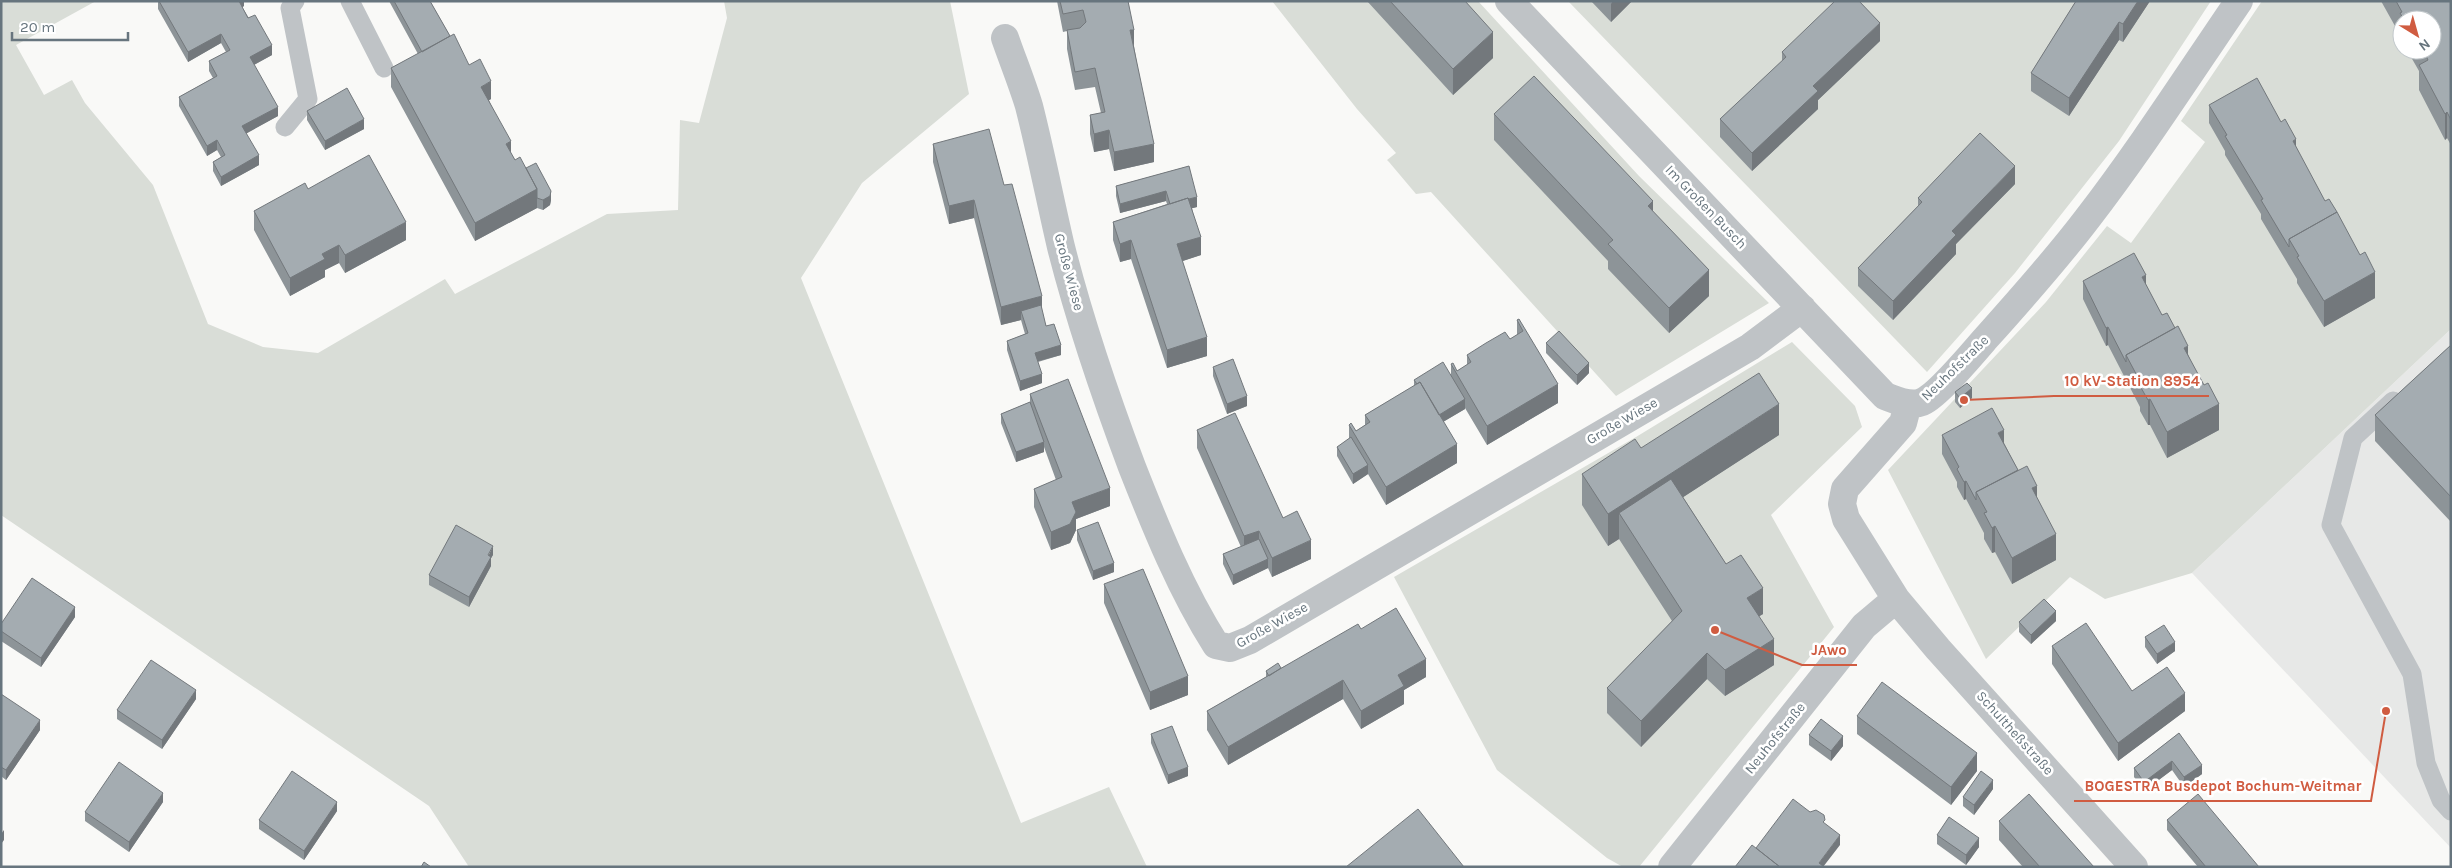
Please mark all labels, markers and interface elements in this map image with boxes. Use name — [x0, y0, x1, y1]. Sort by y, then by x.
scale bar — [12, 10, 129, 42]
north arrow — [2392, 10, 2442, 60]
text: 20 m — [20, 18, 55, 36]
text: N — [2415, 35, 2434, 55]
street label: Im Großen Busch — [1662, 162, 1750, 252]
street label: Große Wiese — [1051, 232, 1087, 312]
street label: Neuhofstraße — [1918, 332, 1992, 404]
callout: 10 kV-Station 8954 — [2054, 366, 2209, 396]
text: 10 kV-Station 8954 — [2064, 372, 2200, 390]
street label: Große Wiese — [1583, 394, 1661, 448]
street label: Große Wiese — [1233, 598, 1311, 652]
callout: JAwo — [1802, 635, 1857, 665]
text: JAwo — [1811, 641, 1847, 659]
street label: Schultheßstraße — [1973, 687, 2057, 779]
street label: Neuhofstraße — [1741, 699, 1809, 777]
callout: BOGESTRA Busdepot Bochum-Weitmar — [2074, 771, 2371, 801]
text: BOGESTRA Busdepot Bochum-Weitmar — [2085, 777, 2362, 795]

